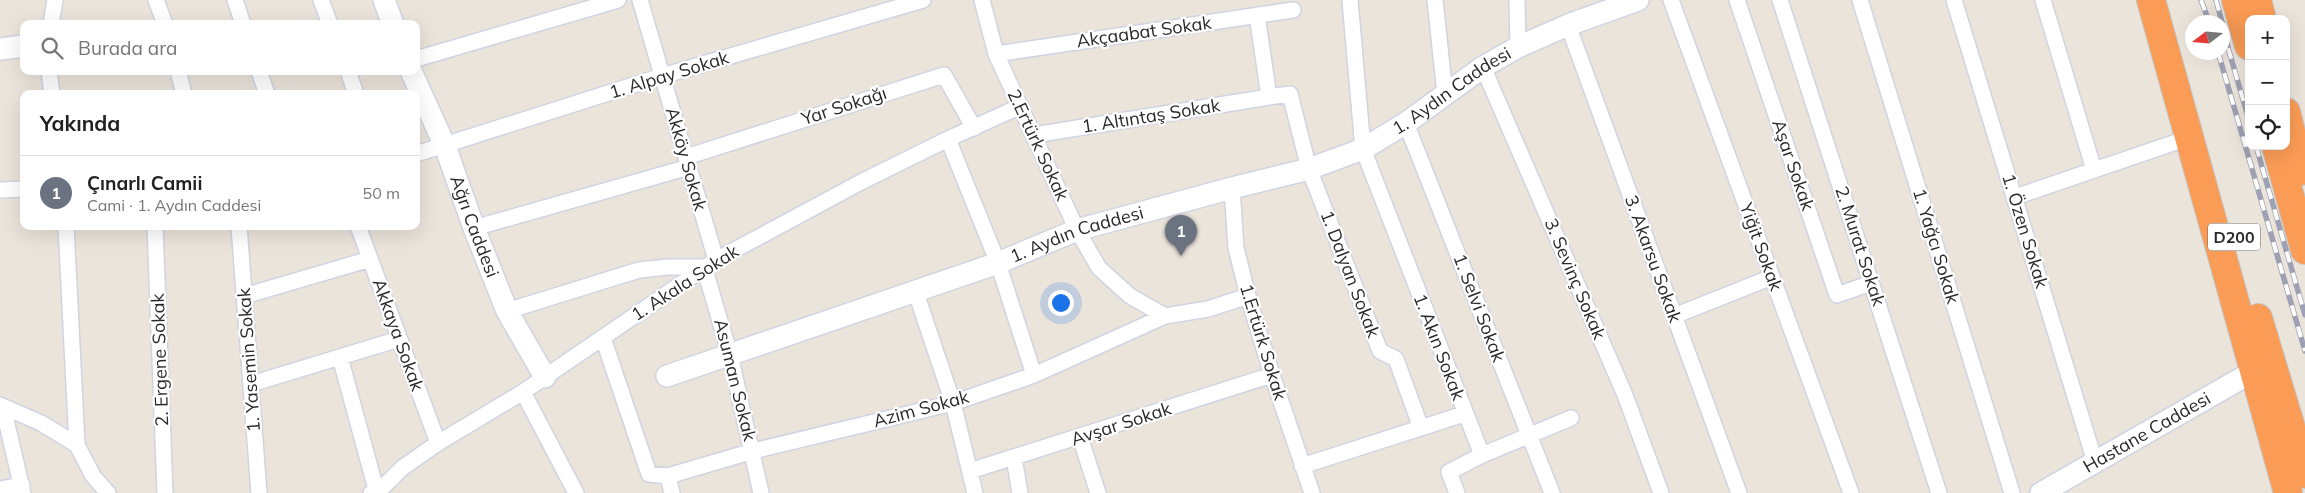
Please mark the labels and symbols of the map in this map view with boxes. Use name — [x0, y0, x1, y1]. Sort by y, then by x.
street label: Akçaabat Sokak — [1075, 11, 1214, 52]
north arrow — [2185, 15, 2230, 60]
street label: 1. Aydın Caddesi — [1388, 41, 1515, 140]
street label: 1. Alpay Sokak — [606, 45, 732, 104]
street label: Yar Sokağı — [797, 81, 889, 130]
street label: 2.Ertürk Sokak — [1003, 85, 1075, 205]
street label: 1. Altıntaş Sokak — [1080, 93, 1222, 138]
street label: Akköy Sokak — [661, 104, 712, 214]
street label: Aşar Sokak — [1767, 116, 1820, 214]
street label: 1. Özen Sokak — [1997, 171, 2054, 292]
street label: Ağrı Caddesi — [445, 172, 504, 281]
street label: 2. Murat Sokak — [1830, 183, 1891, 309]
street label: 1. Yağcı Sokak — [1908, 185, 1965, 307]
street label: 3. Akarsu Sokak — [1620, 192, 1687, 326]
street label: Yiğit Sokak — [1735, 199, 1788, 295]
street label: 1. Aydın Caddesi — [1007, 201, 1146, 268]
street label: 1. Dalyan Sokak — [1316, 207, 1386, 341]
pin: 1 — [1165, 215, 1197, 256]
street label: 3. Sevinç Sokak — [1540, 215, 1612, 343]
road number: D200 — [2208, 223, 2260, 250]
street label: 1. Akala Sokak — [627, 239, 743, 326]
street label: 1. Selvi Sokak — [1448, 250, 1511, 366]
street label: Akkaya Sokak — [367, 275, 430, 395]
street label: 1.Ertürk Sokak — [1235, 281, 1292, 403]
street label: 1. Yasemin Sokak — [232, 286, 265, 433]
your location — [1048, 290, 1074, 316]
street label: 1. Akın Sokak — [1409, 290, 1471, 404]
street label: 2. Ergene Sokak — [146, 292, 173, 427]
street label: Asuman Sokak — [709, 316, 762, 444]
street label: Azim Sokak — [871, 385, 972, 432]
street label: Hastane Caddesi — [2079, 386, 2214, 477]
street label: Avşar Sokak — [1068, 396, 1174, 451]

